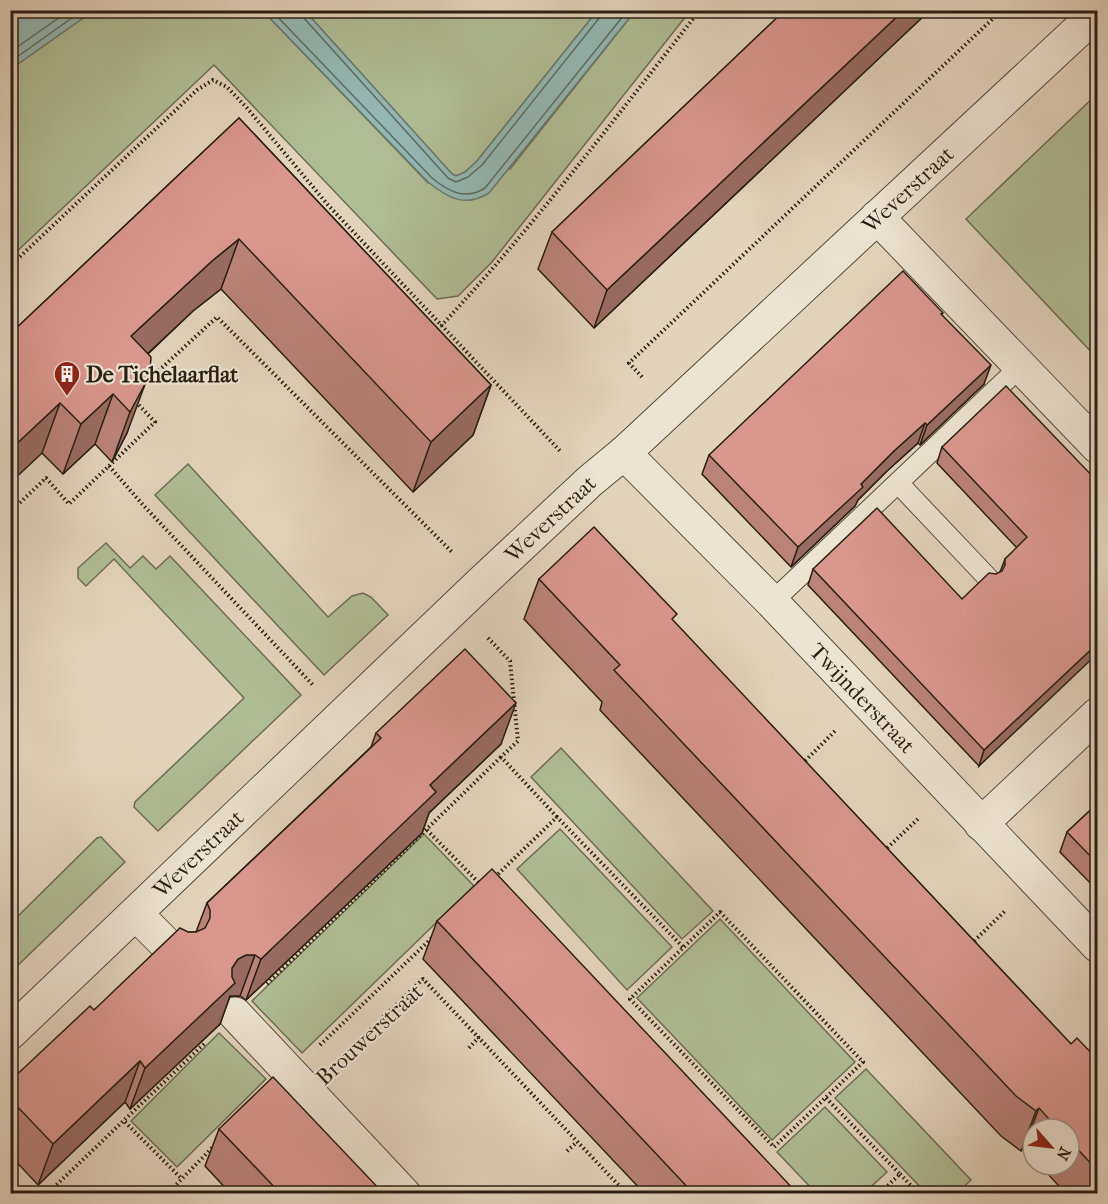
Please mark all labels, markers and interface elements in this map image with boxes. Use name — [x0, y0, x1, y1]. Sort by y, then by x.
street label: Weverstraat — [856, 141, 959, 239]
building icon: De Tichelaarflat — [52, 359, 82, 397]
place label: De Tichelaarflat — [86, 362, 239, 388]
street label: Weverstraat — [499, 470, 602, 569]
street label: Twijnderstraat — [804, 638, 920, 759]
street label: Weverstraat — [147, 805, 249, 904]
street label: Brouwerstraat — [311, 979, 429, 1091]
north arrow — [1021, 1117, 1081, 1177]
text: N — [1052, 1144, 1075, 1164]

